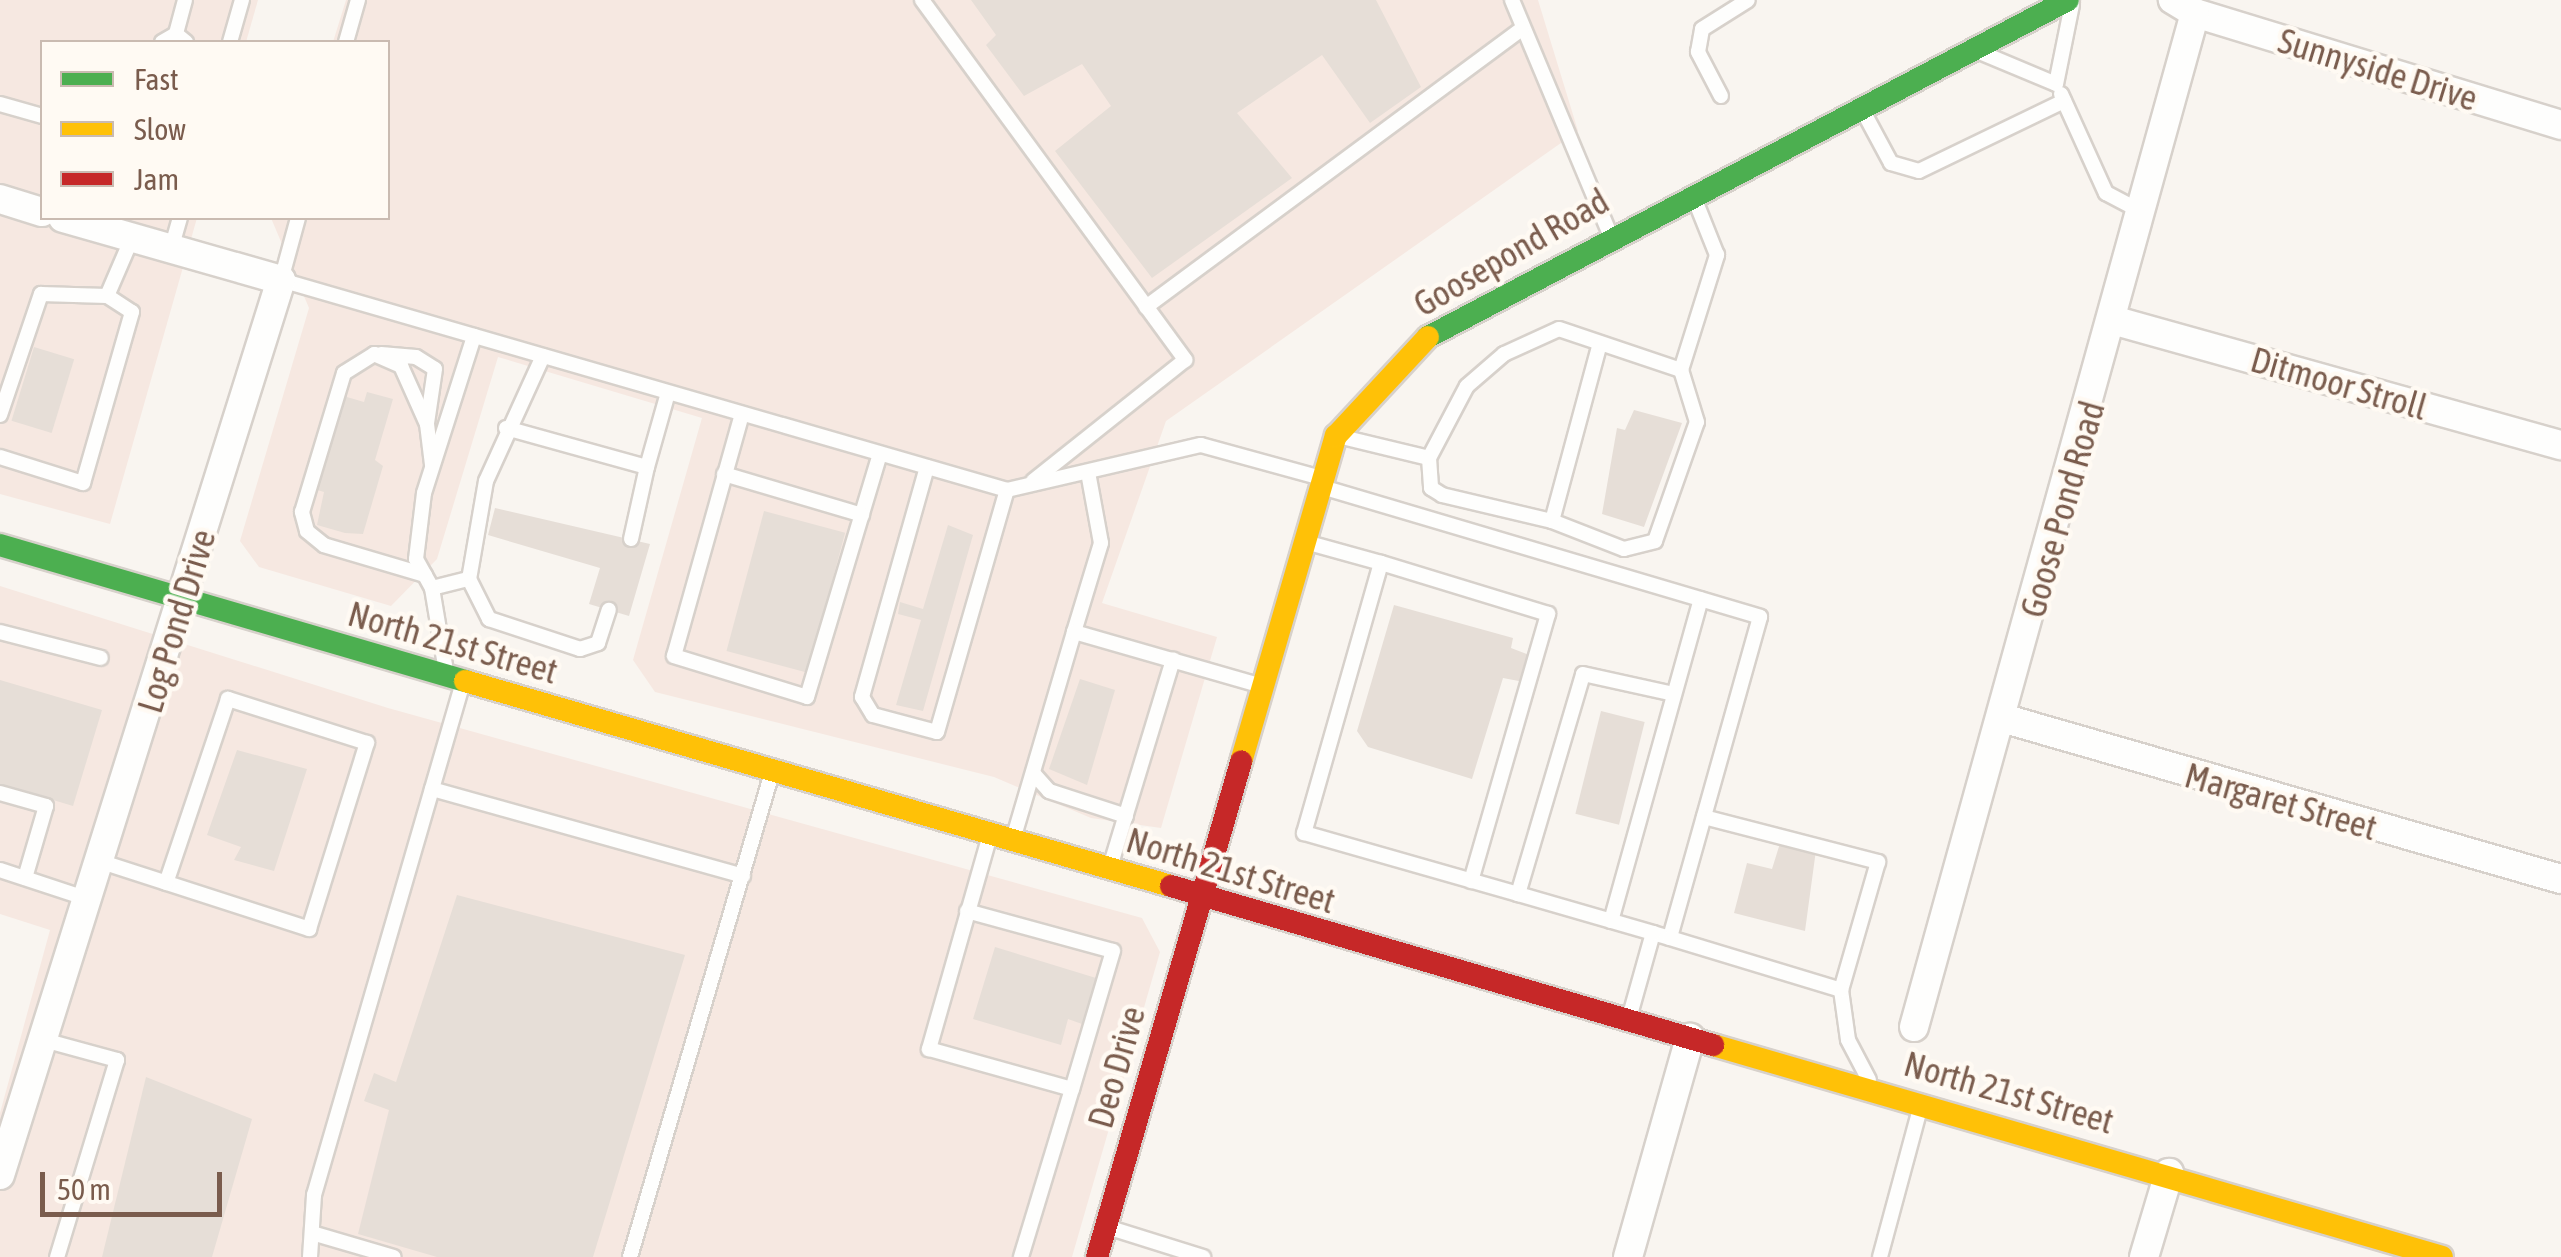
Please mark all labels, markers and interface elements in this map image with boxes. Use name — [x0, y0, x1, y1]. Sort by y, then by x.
street label: Sunnyside Drive — [2274, 19, 2482, 119]
legend — [40, 40, 390, 220]
text: Fast — [134, 62, 179, 96]
text: Slow — [134, 112, 186, 146]
text: Jam — [134, 162, 179, 196]
street label: Goosepond Road — [1406, 179, 1616, 325]
street label: Ditmoor Stroll — [2246, 338, 2432, 428]
street label: Goose Pond Road — [2011, 396, 2113, 622]
street label: Log Pond Drive — [128, 524, 224, 718]
street label: North 21st Street — [343, 592, 563, 692]
street label: Margaret Street — [2180, 754, 2382, 848]
street label: North 21st Street — [1122, 818, 1340, 922]
street label: Deo Drive — [1079, 1001, 1153, 1133]
street label: North 21st Street — [1899, 1042, 2119, 1142]
scale bar — [45, 1152, 228, 1214]
text: 50 m — [57, 1172, 111, 1206]

